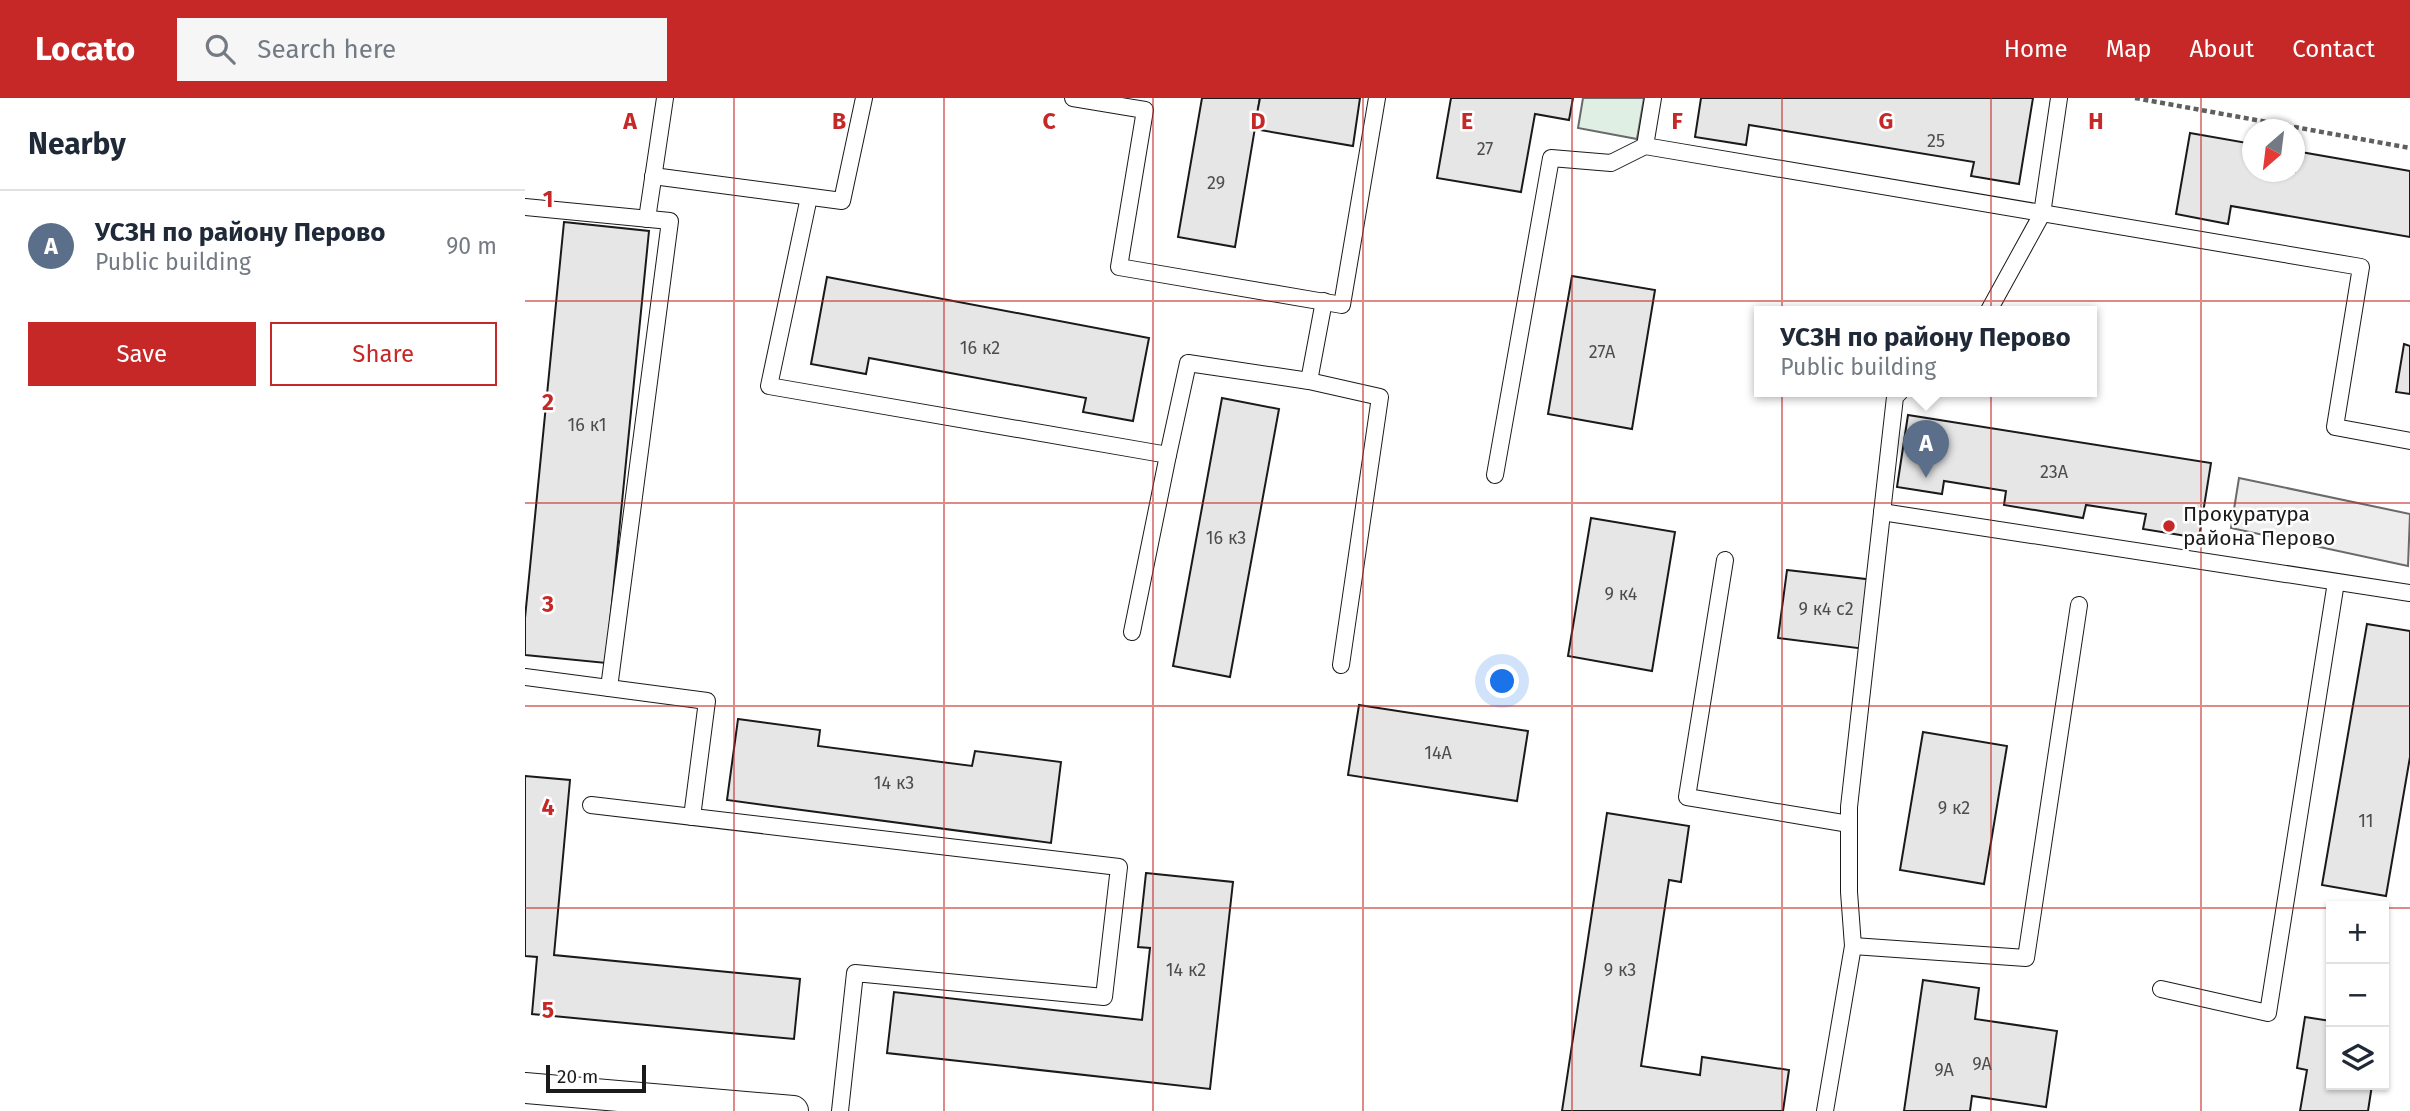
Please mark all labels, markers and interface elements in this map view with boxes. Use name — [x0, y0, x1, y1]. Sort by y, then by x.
search box — [177, 18, 667, 81]
text: Locato — [35, 29, 135, 69]
icon: search — [201, 30, 239, 68]
text: Search here — [257, 34, 396, 65]
text: Home — [2004, 35, 2068, 63]
text: Map — [2106, 35, 2152, 63]
text: About — [2190, 35, 2254, 63]
text: Contact — [2292, 35, 2375, 63]
text: A — [622, 107, 637, 135]
text: B — [832, 107, 846, 135]
text: C — [1042, 107, 1056, 135]
text: D — [1251, 107, 1266, 135]
text: E — [1461, 107, 1473, 135]
text: F — [1671, 107, 1683, 135]
text: G — [1879, 107, 1893, 135]
text: H — [2088, 107, 2104, 135]
north arrow — [2242, 119, 2305, 182]
text: Nearby — [28, 126, 126, 162]
house number: 25 — [1927, 130, 1945, 152]
house number: 27 — [1477, 138, 1493, 160]
house number: 29 — [1207, 172, 1225, 194]
text: 1 — [543, 185, 553, 213]
text: УСЗН по району Перово — [95, 217, 385, 248]
text: A — [44, 232, 58, 260]
text: 90 m — [446, 232, 497, 260]
text: Public building — [95, 248, 251, 276]
popup — [1754, 306, 2097, 397]
button: Save — [28, 322, 256, 386]
button: Share — [270, 322, 497, 386]
text: УСЗН по району Перово — [1780, 322, 2071, 353]
house number: 16 к2 — [960, 337, 1000, 359]
house number: 27А — [1589, 341, 1616, 363]
text: Public building — [1780, 353, 1936, 381]
text: 2 — [542, 388, 554, 416]
house number: 16 к1 — [567, 414, 607, 436]
pin: A — [1903, 420, 1949, 478]
house number: 23А — [2040, 461, 2069, 483]
place label: Прокуратура района Перово — [2183, 501, 2335, 551]
marker: Прокуратура района Перово — [2161, 518, 2177, 534]
house number: 16 к3 — [1206, 527, 1246, 549]
house number: 9 к4 — [1605, 583, 1638, 605]
text: 3 — [541, 590, 554, 618]
house number: 9 к4 с2 — [1798, 598, 1854, 620]
your location — [1485, 664, 1519, 698]
house number: 14А — [1424, 742, 1453, 764]
house number: 14 к3 — [874, 772, 914, 794]
text: 4 — [542, 793, 555, 821]
house number: 9 к2 — [1938, 797, 1970, 819]
house number: 11 — [2358, 810, 2374, 832]
map controls — [2326, 901, 2389, 1090]
button: + — [2326, 901, 2389, 964]
house number: 14 к2 — [1166, 959, 1206, 981]
house number: 9 к3 — [1604, 959, 1636, 981]
button: − — [2326, 964, 2389, 1027]
text: 5 — [542, 996, 554, 1024]
button: layers — [2326, 1027, 2389, 1090]
house number: 9А — [1972, 1053, 1992, 1075]
house number: 9А — [1934, 1059, 1954, 1081]
scale bar — [546, 1062, 646, 1094]
text: 20 m — [557, 1065, 598, 1088]

